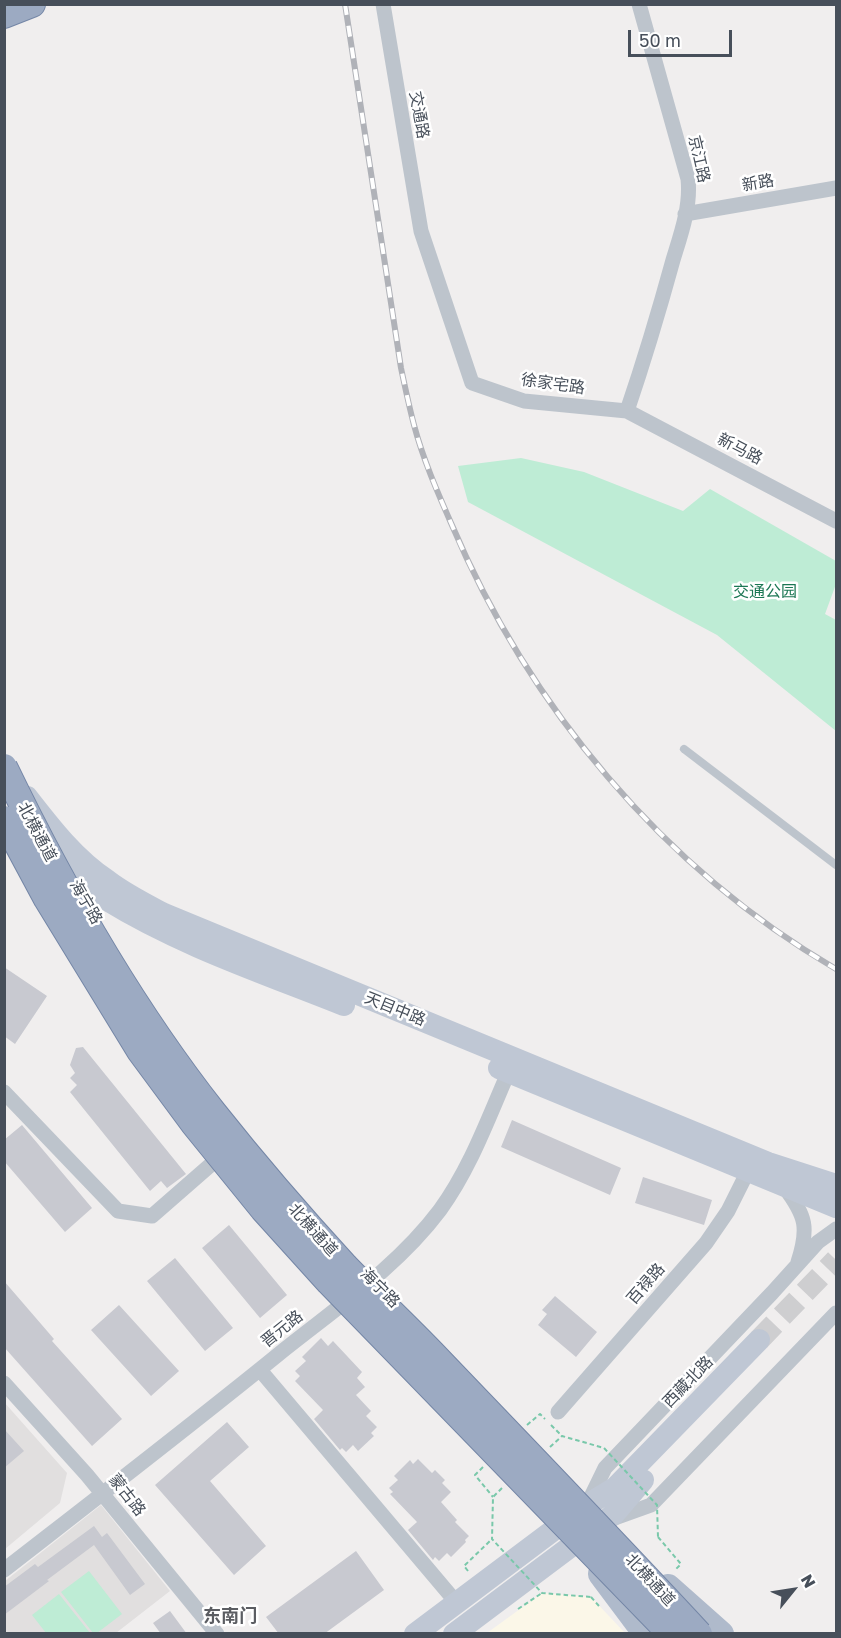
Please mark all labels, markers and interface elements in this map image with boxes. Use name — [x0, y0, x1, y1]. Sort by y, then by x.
scale bar — [631, 18, 734, 56]
text: 50 m — [639, 29, 681, 51]
street label: 交通路 — [405, 90, 433, 140]
street label: 京江路 — [684, 133, 714, 185]
street label: 新路 — [741, 171, 775, 195]
street label: 徐家宅路 — [520, 370, 586, 398]
street label: 新马路 — [714, 430, 766, 468]
park label: 交通公园 — [733, 582, 797, 602]
street label: 北横通道 — [14, 799, 60, 865]
street label: 海宁路 — [66, 876, 106, 928]
street label: 天目中路 — [362, 988, 428, 1030]
street label: 北横通道 — [284, 1200, 342, 1260]
street label: 百禄路 — [623, 1260, 669, 1308]
street label: 海宁路 — [356, 1264, 404, 1312]
street label: 晋元路 — [257, 1306, 307, 1352]
street label: 西藏北路 — [659, 1352, 717, 1412]
street label: 蒙古路 — [105, 1470, 149, 1520]
street label: 北横通道 — [621, 1550, 679, 1610]
north arrow — [763, 1560, 823, 1620]
text: N — [797, 1571, 820, 1591]
district label: 东南门 — [203, 1605, 257, 1627]

